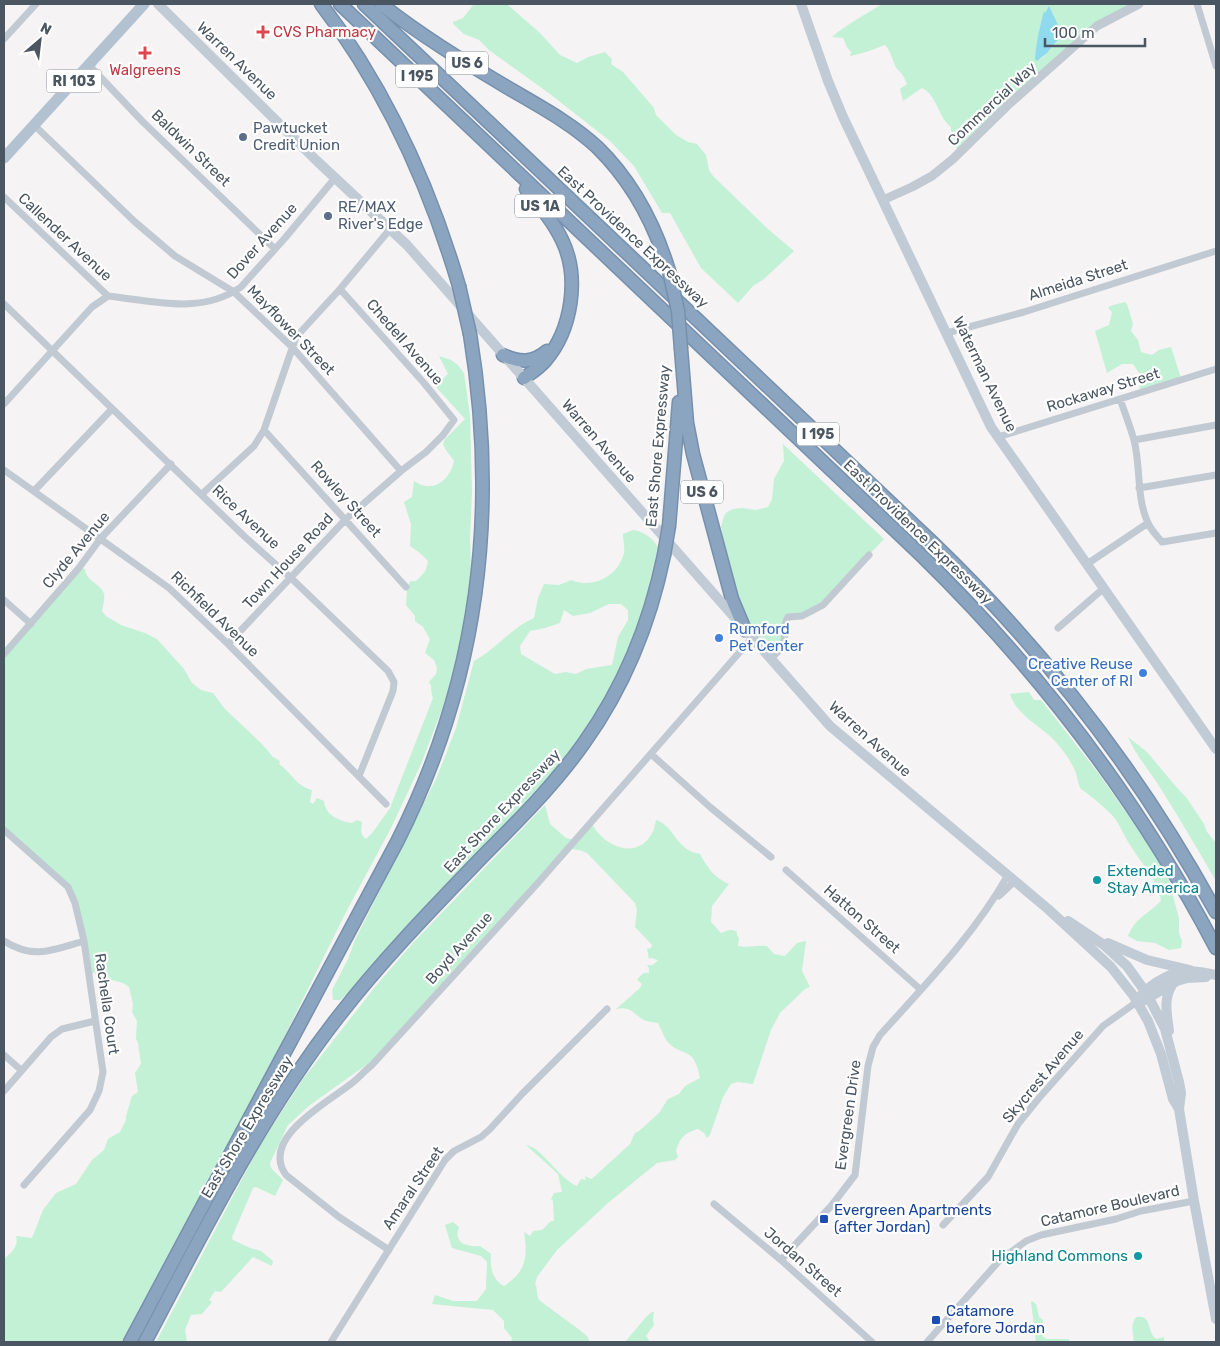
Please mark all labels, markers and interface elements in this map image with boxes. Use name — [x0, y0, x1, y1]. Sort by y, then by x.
north arrow — [15, 15, 65, 65]
scale bar — [1045, 15, 1145, 47]
street label: Warren Avenue — [193, 18, 281, 104]
text: N — [37, 19, 54, 39]
place label: CVS Pharmacy — [273, 23, 376, 41]
text: 100 m — [1052, 24, 1094, 42]
marker: CVS Pharmacy — [257, 26, 269, 38]
marker: Walgreens — [139, 47, 151, 59]
road number: US 6 — [446, 52, 488, 74]
street label: Commercial Way — [944, 58, 1040, 150]
place label: Walgreens — [109, 61, 181, 79]
road number: I 195 — [396, 64, 438, 88]
road number: RI 103 — [46, 70, 102, 92]
street label: Baldwin Street — [148, 106, 234, 190]
place label: Pawtucket Credit Union — [253, 119, 340, 154]
marker: Pawtucket Credit Union — [237, 131, 249, 143]
street label: East Providence Expressway — [554, 162, 712, 312]
street label: Callender Avenue — [14, 189, 116, 285]
road number: US 1A — [515, 195, 565, 218]
place label: RE/MAX River's Edge — [338, 198, 423, 233]
street label: Dover Avenue — [223, 199, 301, 283]
marker: RE/MAX River's Edge — [322, 210, 334, 222]
street label: Almeida Street — [1026, 255, 1130, 305]
street label: Mayflower Street — [243, 281, 339, 379]
street label: Chedell Avenue — [363, 295, 447, 389]
street label: Waterman Avenue — [949, 313, 1021, 435]
street label: East Shore Expressway — [642, 364, 674, 528]
street label: Rockaway Street — [1044, 364, 1162, 416]
street label: Warren Avenue — [558, 396, 640, 486]
road number: I 195 — [797, 422, 839, 446]
street label: East Providence Expressway — [840, 456, 996, 608]
street label: Rowley Street — [307, 457, 385, 541]
street label: Rice Avenue — [208, 481, 284, 553]
road number: US 6 — [681, 481, 723, 504]
street label: Clyde Avenue — [39, 508, 113, 592]
street label: Town House Road — [239, 509, 337, 613]
street label: Richfield Avenue — [167, 567, 263, 661]
place label: Rumford Pet Center — [729, 620, 804, 655]
marker: Rumford Pet Center — [713, 632, 725, 644]
place label: Creative Reuse Center of RI — [1028, 655, 1133, 690]
marker: Creative Reuse Center of RI — [1137, 667, 1149, 679]
street label: Warren Avenue — [825, 697, 915, 781]
street label: East Shore Expressway — [440, 745, 564, 877]
place label: Extended Stay America — [1107, 862, 1199, 897]
marker: Extended Stay America — [1091, 874, 1103, 886]
street label: Hatton Street — [820, 881, 904, 957]
street label: Boyd Avenue — [422, 908, 496, 988]
street label: Rachella Court — [91, 952, 123, 1056]
street label: Skycrest Avenue — [999, 1026, 1087, 1126]
street label: East Shore Expressway — [197, 1053, 297, 1201]
street label: Evergreen Drive — [831, 1059, 865, 1171]
street label: Amaral Street — [379, 1143, 447, 1233]
street label: Catamore Boulevard — [1039, 1181, 1181, 1231]
place label: Evergreen Apartments (after Jordan) — [834, 1201, 992, 1236]
marker: Evergreen Apartments (after Jordan) — [818, 1213, 830, 1225]
street label: Jordan Street — [760, 1223, 846, 1301]
place label: Highland Commons — [991, 1247, 1128, 1265]
marker: Highland Commons — [1132, 1250, 1144, 1262]
place label: Catamore before Jordan — [946, 1302, 1045, 1337]
marker: Catamore before Jordan — [930, 1314, 942, 1326]

